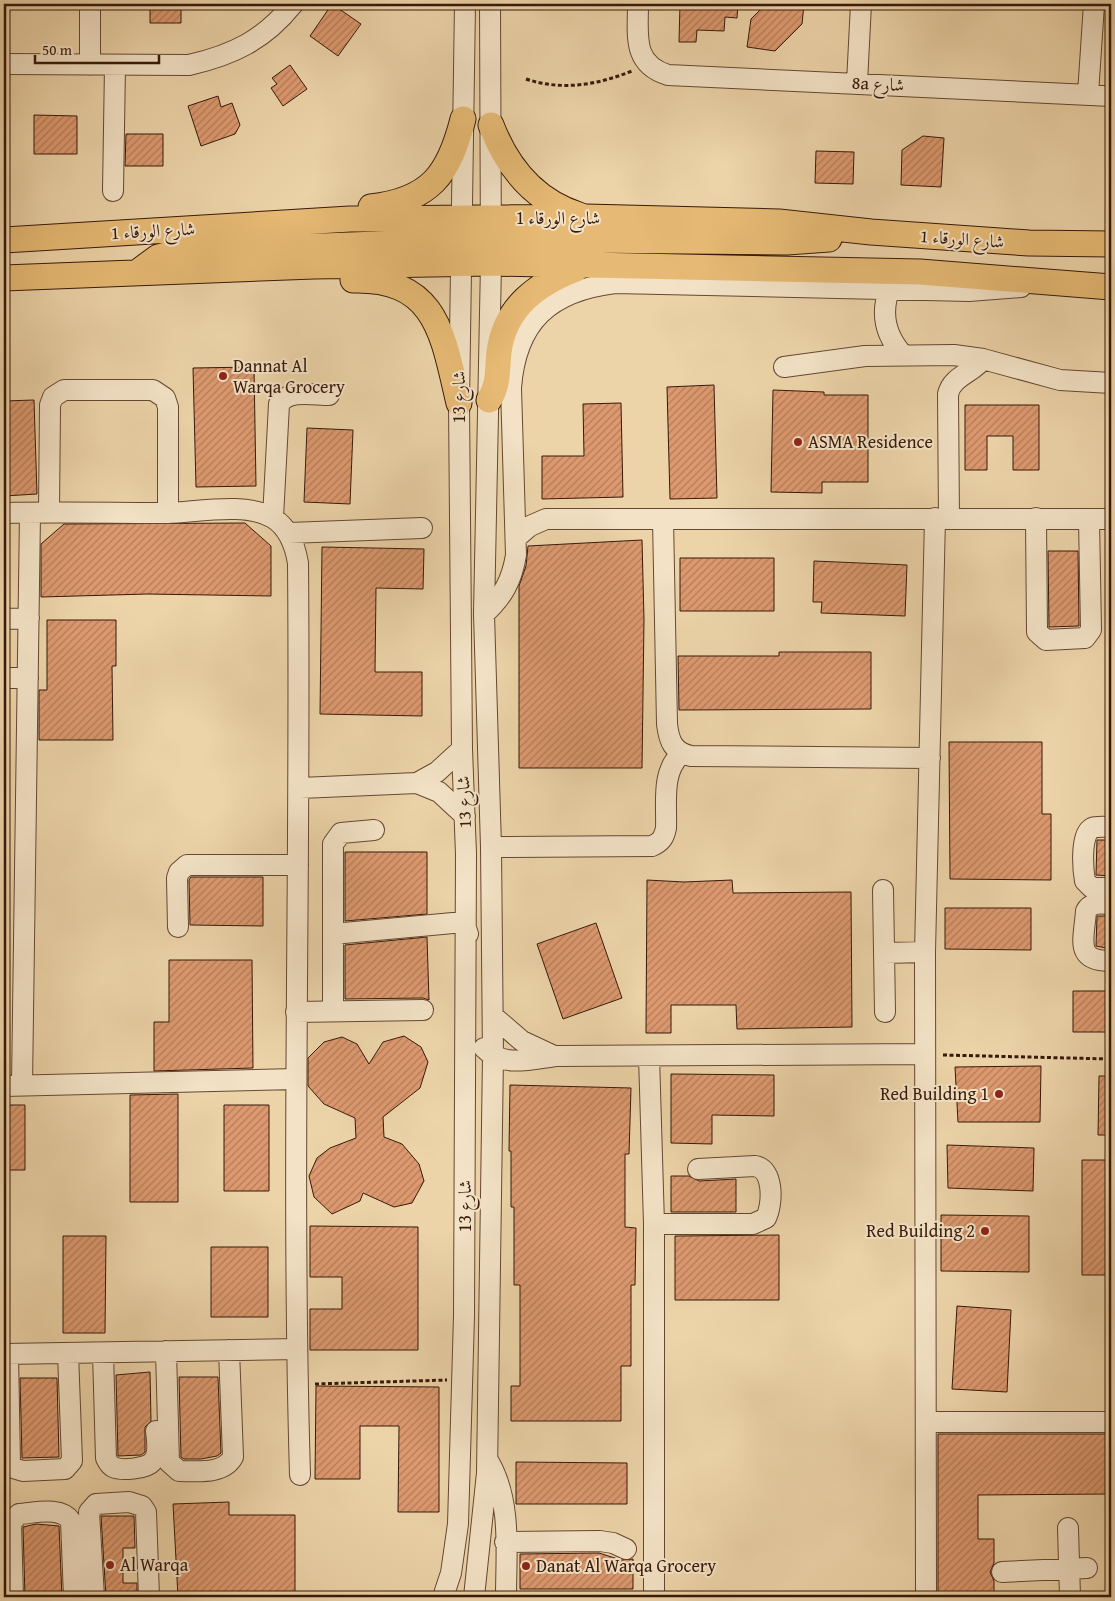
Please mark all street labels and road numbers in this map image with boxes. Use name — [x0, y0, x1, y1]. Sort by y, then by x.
street label: 8a شارع — [851, 69, 905, 100]
street label: شارع الورقاء 1 — [516, 204, 600, 233]
street label: شارع الورقاء 1 — [110, 215, 196, 248]
street label: شارع الورقاء 1 — [919, 222, 1005, 257]
street label: شارع 13 — [445, 371, 474, 423]
street label: شارع 13 — [449, 775, 480, 829]
street label: شارع 13 — [451, 1180, 480, 1232]

